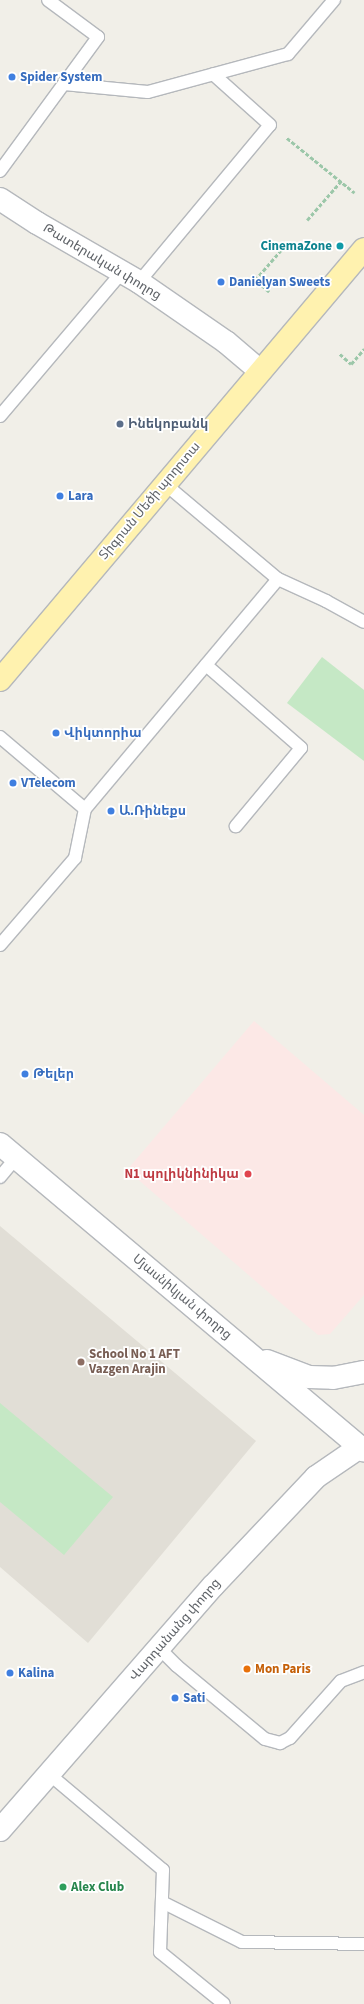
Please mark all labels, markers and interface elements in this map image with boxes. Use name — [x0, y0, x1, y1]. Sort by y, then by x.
place label: Spider System — [20, 69, 102, 85]
marker: Spider System — [7, 72, 17, 82]
street label: Թատերական փողոց — [40, 221, 164, 303]
place label: CinemaZone — [260, 238, 332, 254]
marker: CinemaZone — [335, 241, 345, 251]
place label: Danielyan Sweets — [229, 274, 330, 290]
marker: Danielyan Sweets — [216, 277, 226, 287]
place label: Ինեկոբանկ — [128, 416, 208, 432]
marker: Ինեկոբանկ — [115, 419, 125, 429]
street label: Տիգրան Մեծի պողոտա — [96, 439, 204, 563]
place label: Lara — [68, 488, 93, 504]
marker: Lara — [55, 491, 65, 501]
place label: Վիկտորիա — [64, 725, 142, 741]
marker: Վիկտորիա — [51, 728, 61, 738]
place label: VTelecom — [21, 775, 76, 791]
marker: VTelecom — [8, 778, 18, 788]
place label: Ա.Ռինեքս — [119, 803, 186, 819]
marker: Ա.Ռինեքս — [106, 806, 116, 816]
place label: Թելեր — [33, 1066, 74, 1082]
marker: Թելեր — [20, 1069, 30, 1079]
place label: N1 պոլիկնինիկա — [124, 1166, 239, 1182]
marker: N1 պոլիկնինիկա — [242, 1168, 254, 1180]
street label: Մյասնիկյան փողոց — [129, 1251, 235, 1343]
place label: School No 1 AFT Vazgen Arajin — [89, 1347, 180, 1378]
marker: School No 1 AFT Vazgen Arajin — [76, 1357, 86, 1367]
street label: Վարդանանց փողոց — [126, 1575, 224, 1685]
place label: Mon Paris — [255, 1661, 311, 1677]
marker: Mon Paris — [242, 1664, 252, 1674]
place label: Kalina — [18, 1665, 54, 1681]
marker: Kalina — [5, 1668, 15, 1678]
place label: Sati — [183, 1690, 205, 1706]
marker: Sati — [170, 1693, 180, 1703]
place label: Alex Club — [71, 1879, 124, 1895]
marker: Alex Club — [58, 1882, 68, 1892]

